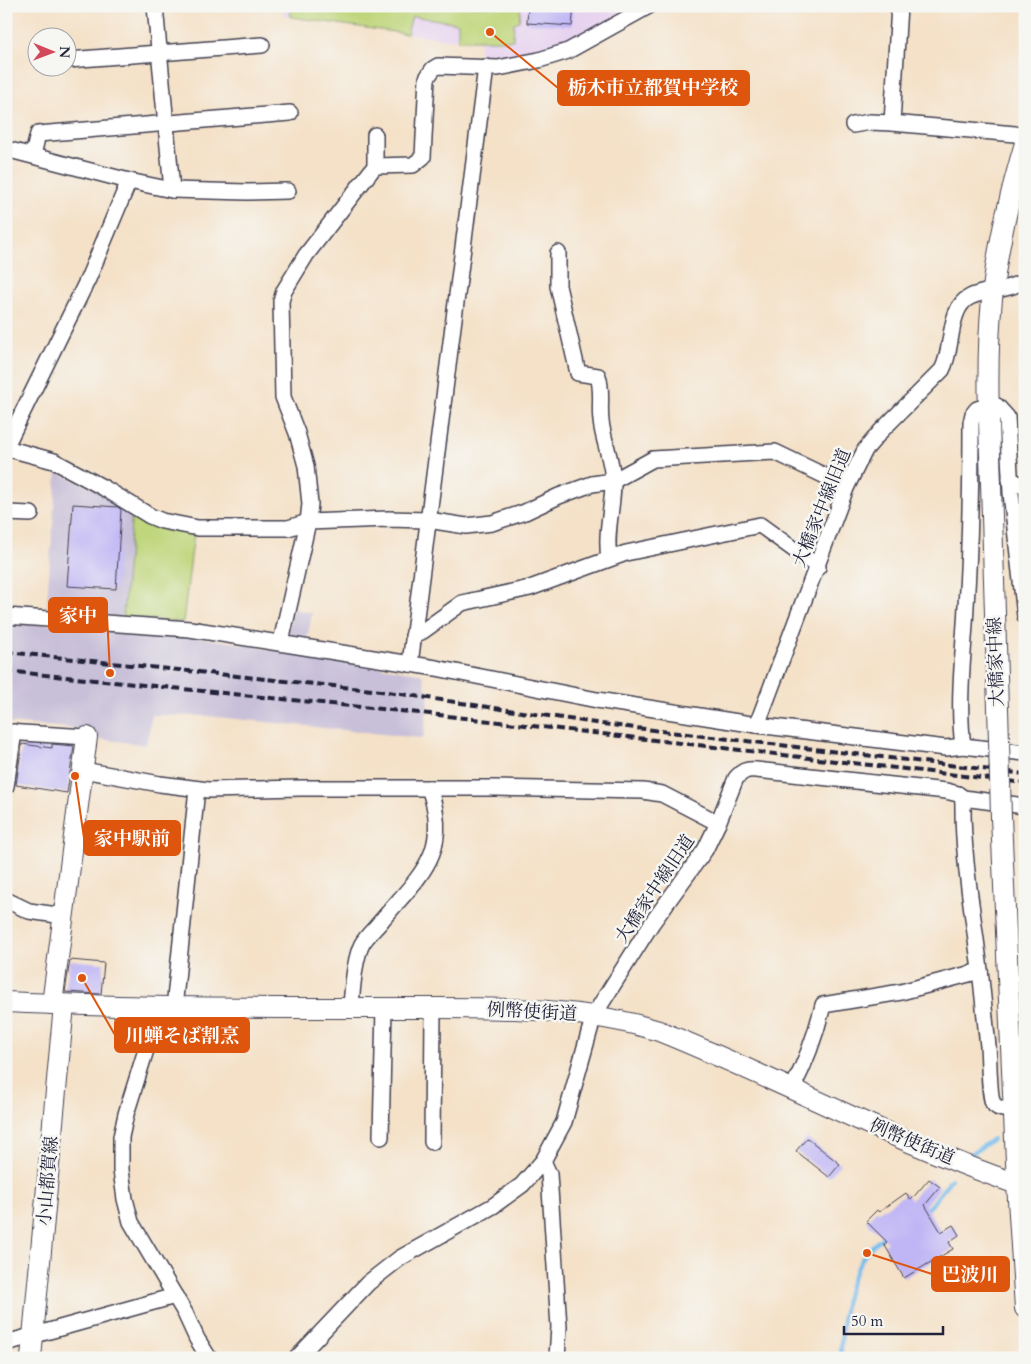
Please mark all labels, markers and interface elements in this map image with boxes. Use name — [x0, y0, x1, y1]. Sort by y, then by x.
north arrow — [28, 28, 78, 78]
text: N — [55, 46, 74, 58]
callout: 栃木市立都賀中学校 — [558, 71, 749, 105]
text: 栃木市立都賀中学校 — [567, 75, 739, 101]
street label: 大橋家中線旧道 — [787, 445, 857, 571]
callout: 家中 — [49, 598, 107, 632]
text: 家中 — [59, 603, 97, 629]
street label: 大橋家中線 — [982, 617, 1010, 707]
callout: 家中駅前 — [84, 821, 180, 855]
text: 家中駅前 — [94, 826, 170, 852]
street label: 大橋家中線旧道 — [609, 830, 701, 948]
street label: 例幣使街道 — [486, 997, 578, 1027]
callout: 川蝉そば割烹 — [115, 1018, 249, 1052]
text: 川蝉そば割烹 — [125, 1023, 239, 1049]
street label: 例幣使街道 — [866, 1113, 958, 1171]
street label: 小山都賀線 — [32, 1135, 64, 1227]
callout: 巴波川 — [932, 1257, 1009, 1291]
text: 巴波川 — [941, 1262, 999, 1288]
scale bar — [844, 1304, 942, 1336]
text: 50 m — [851, 1311, 883, 1331]

